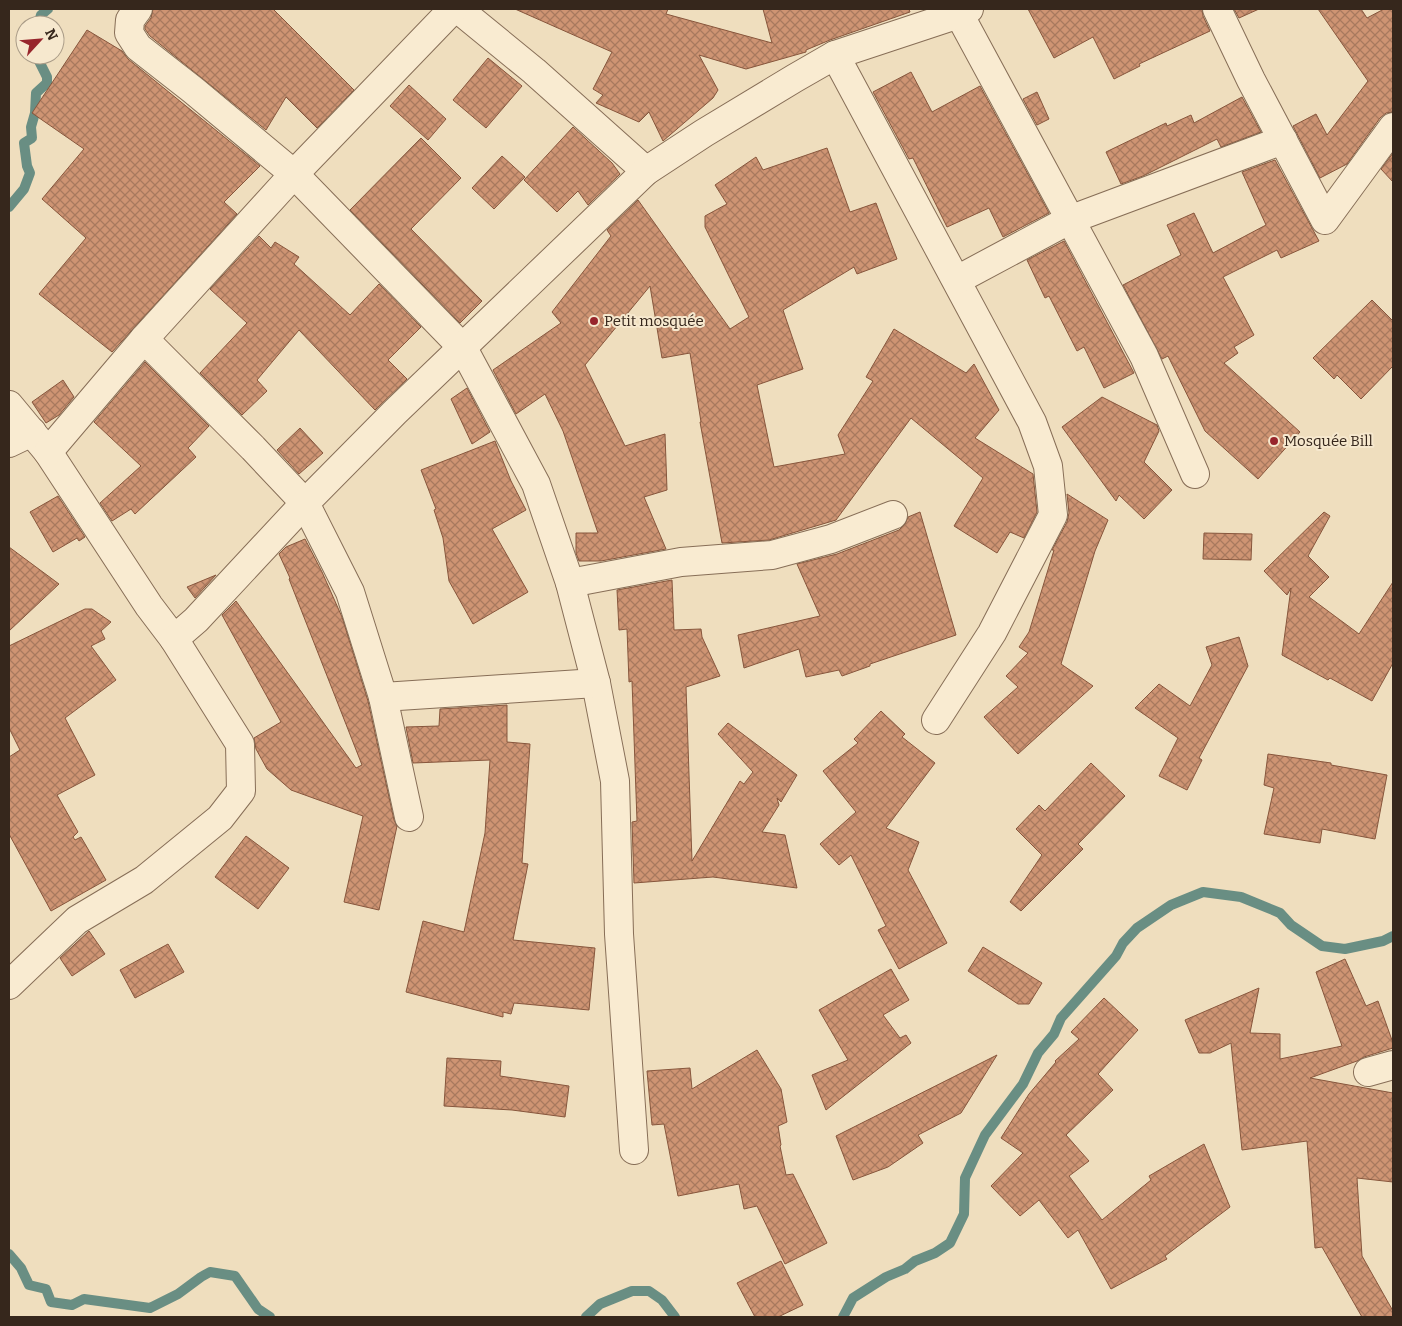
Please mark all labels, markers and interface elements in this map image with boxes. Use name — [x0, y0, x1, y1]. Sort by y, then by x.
north arrow — [15, 15, 65, 65]
text: N — [41, 26, 61, 43]
place label: Petit mosquée — [604, 312, 704, 330]
marker: Petit mosquée — [588, 315, 600, 327]
place label: Mosquée Bill — [1284, 432, 1373, 450]
marker: Mosquée Bill — [1268, 435, 1280, 447]

